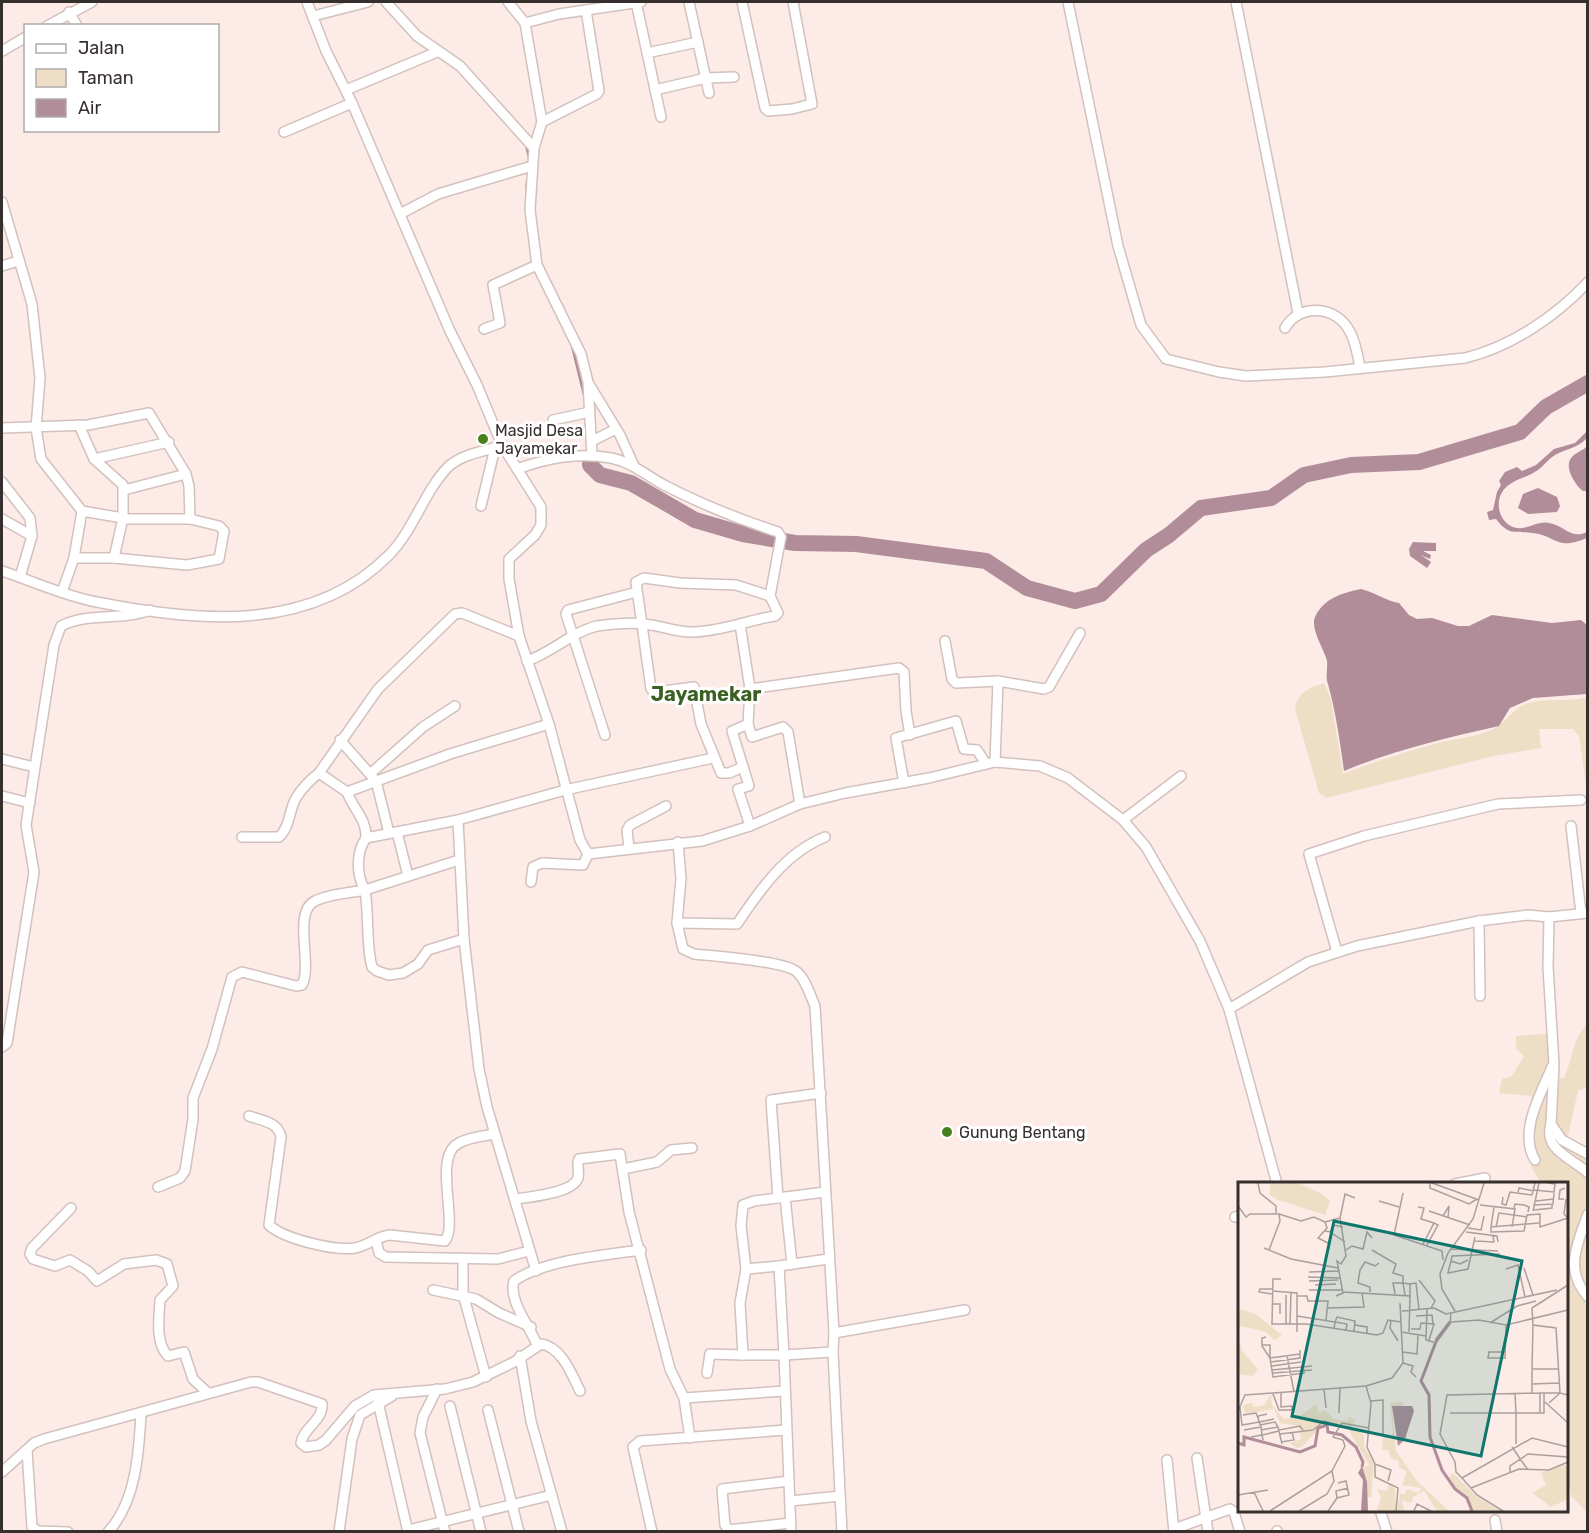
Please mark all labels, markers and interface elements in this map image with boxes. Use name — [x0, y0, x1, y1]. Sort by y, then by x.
legend — [24, 24, 219, 132]
text: Jalan — [78, 37, 125, 59]
text: Taman — [78, 67, 134, 89]
text: Air — [78, 97, 101, 119]
place label: Masjid Desa Jayamekar — [495, 421, 583, 458]
marker: Masjid Desa Jayamekar — [476, 432, 490, 446]
district label: Jayamekar — [651, 682, 761, 706]
place label: Gunung Bentang — [959, 1123, 1086, 1142]
marker: Gunung Bentang — [940, 1125, 954, 1139]
inset map — [1238, 1182, 1568, 1512]

